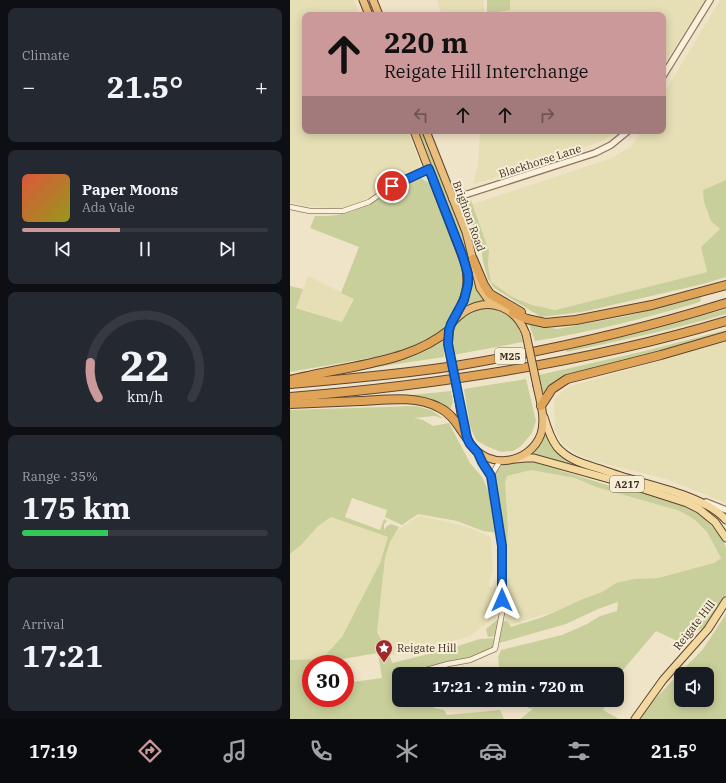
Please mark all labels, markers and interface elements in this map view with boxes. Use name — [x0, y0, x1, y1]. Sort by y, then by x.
text: 220 m — [384, 24, 468, 61]
icon: ahead — [318, 28, 370, 80]
text: Climate — [22, 47, 69, 64]
text: Reigate Hill Interchange — [384, 60, 588, 83]
text: 21.5° — [107, 67, 183, 106]
text: − — [22, 72, 35, 101]
text: + — [255, 72, 268, 101]
icon: left — [410, 104, 432, 126]
icon: ahead — [452, 104, 474, 126]
icon: ahead — [494, 104, 516, 126]
icon: right — [536, 104, 558, 126]
street label: Blackhorse Lane — [497, 141, 583, 181]
pin — [375, 169, 409, 203]
icon: arrive — [381, 175, 403, 197]
street label: Brighton Road — [450, 179, 488, 254]
text: Paper Moons — [82, 180, 178, 199]
text: Ada Vale — [82, 199, 135, 216]
icon: previous — [52, 238, 74, 260]
icon: pause — [134, 238, 156, 260]
icon: next — [216, 238, 238, 260]
text: 22 — [120, 337, 170, 391]
road number: M25 — [495, 348, 525, 364]
text: km/h — [127, 386, 163, 405]
text: Range · 35% — [22, 468, 98, 485]
road number: A217 — [610, 476, 644, 492]
text: 175 km — [22, 488, 131, 527]
position arrow — [481, 579, 523, 621]
street label: Reigate Hill — [670, 597, 718, 653]
text: Arrival — [22, 616, 64, 633]
text: 17:21 — [22, 636, 103, 675]
place icon: Reigate Hill — [374, 638, 394, 663]
place label: Reigate Hill — [397, 641, 457, 655]
speed limit sign: 30 — [302, 655, 354, 707]
map controls — [674, 667, 714, 707]
button: sound — [674, 667, 714, 707]
text: 17:21 · 2 min · 720 m — [432, 677, 584, 696]
icon: directions — [136, 737, 164, 765]
icon: music — [221, 737, 249, 765]
icon: phone — [307, 737, 335, 765]
icon: climate — [393, 737, 421, 765]
icon: car — [479, 737, 507, 765]
icon: filters — [565, 737, 593, 765]
text: 17:19 — [29, 740, 78, 763]
text: 21.5° — [651, 740, 697, 763]

